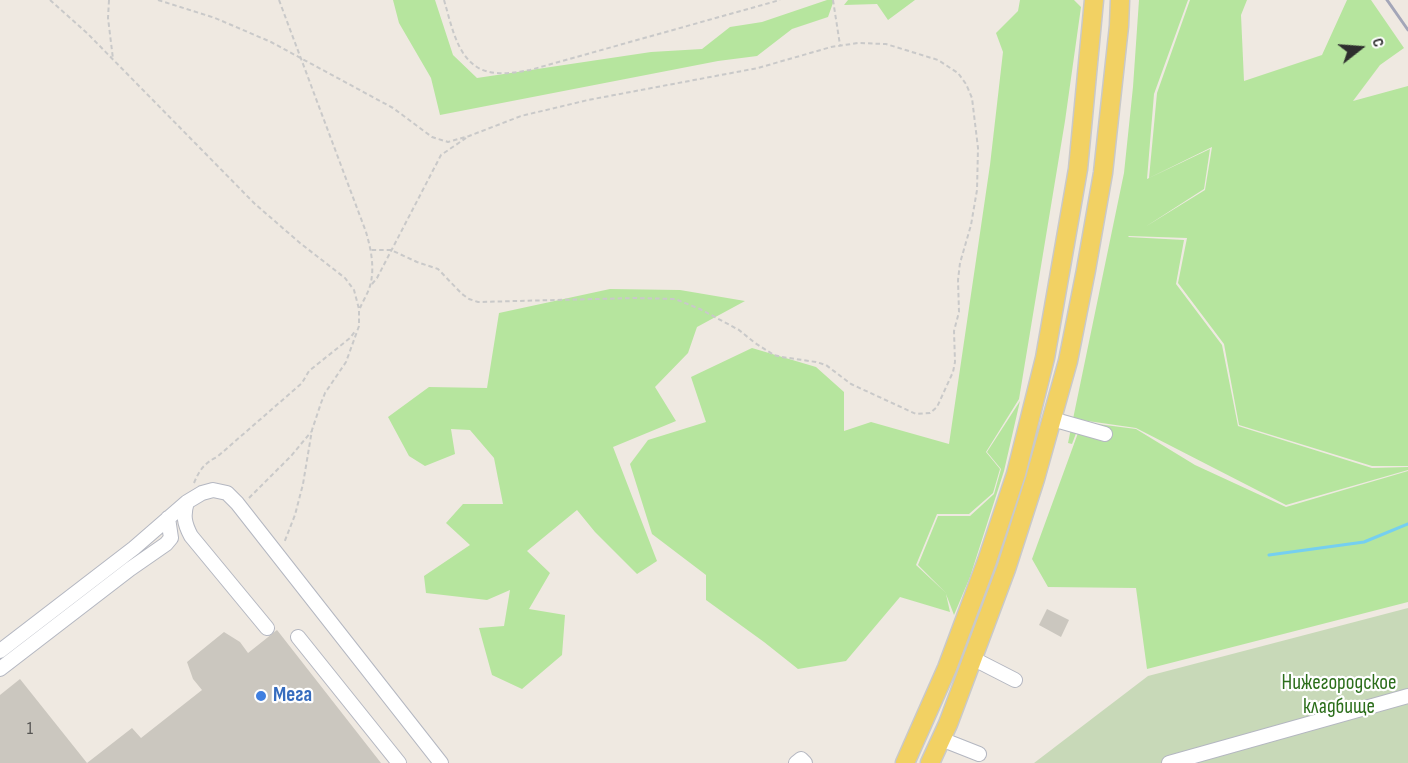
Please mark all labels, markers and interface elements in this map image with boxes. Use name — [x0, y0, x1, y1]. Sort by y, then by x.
north arrow — [1330, 18, 1390, 78]
text: С — [1367, 36, 1388, 49]
park label: Нижегородское кладбище — [1282, 671, 1396, 721]
place label: Мега — [273, 683, 312, 709]
marker: Мега — [254, 689, 268, 703]
house number: 1 — [27, 718, 33, 740]

